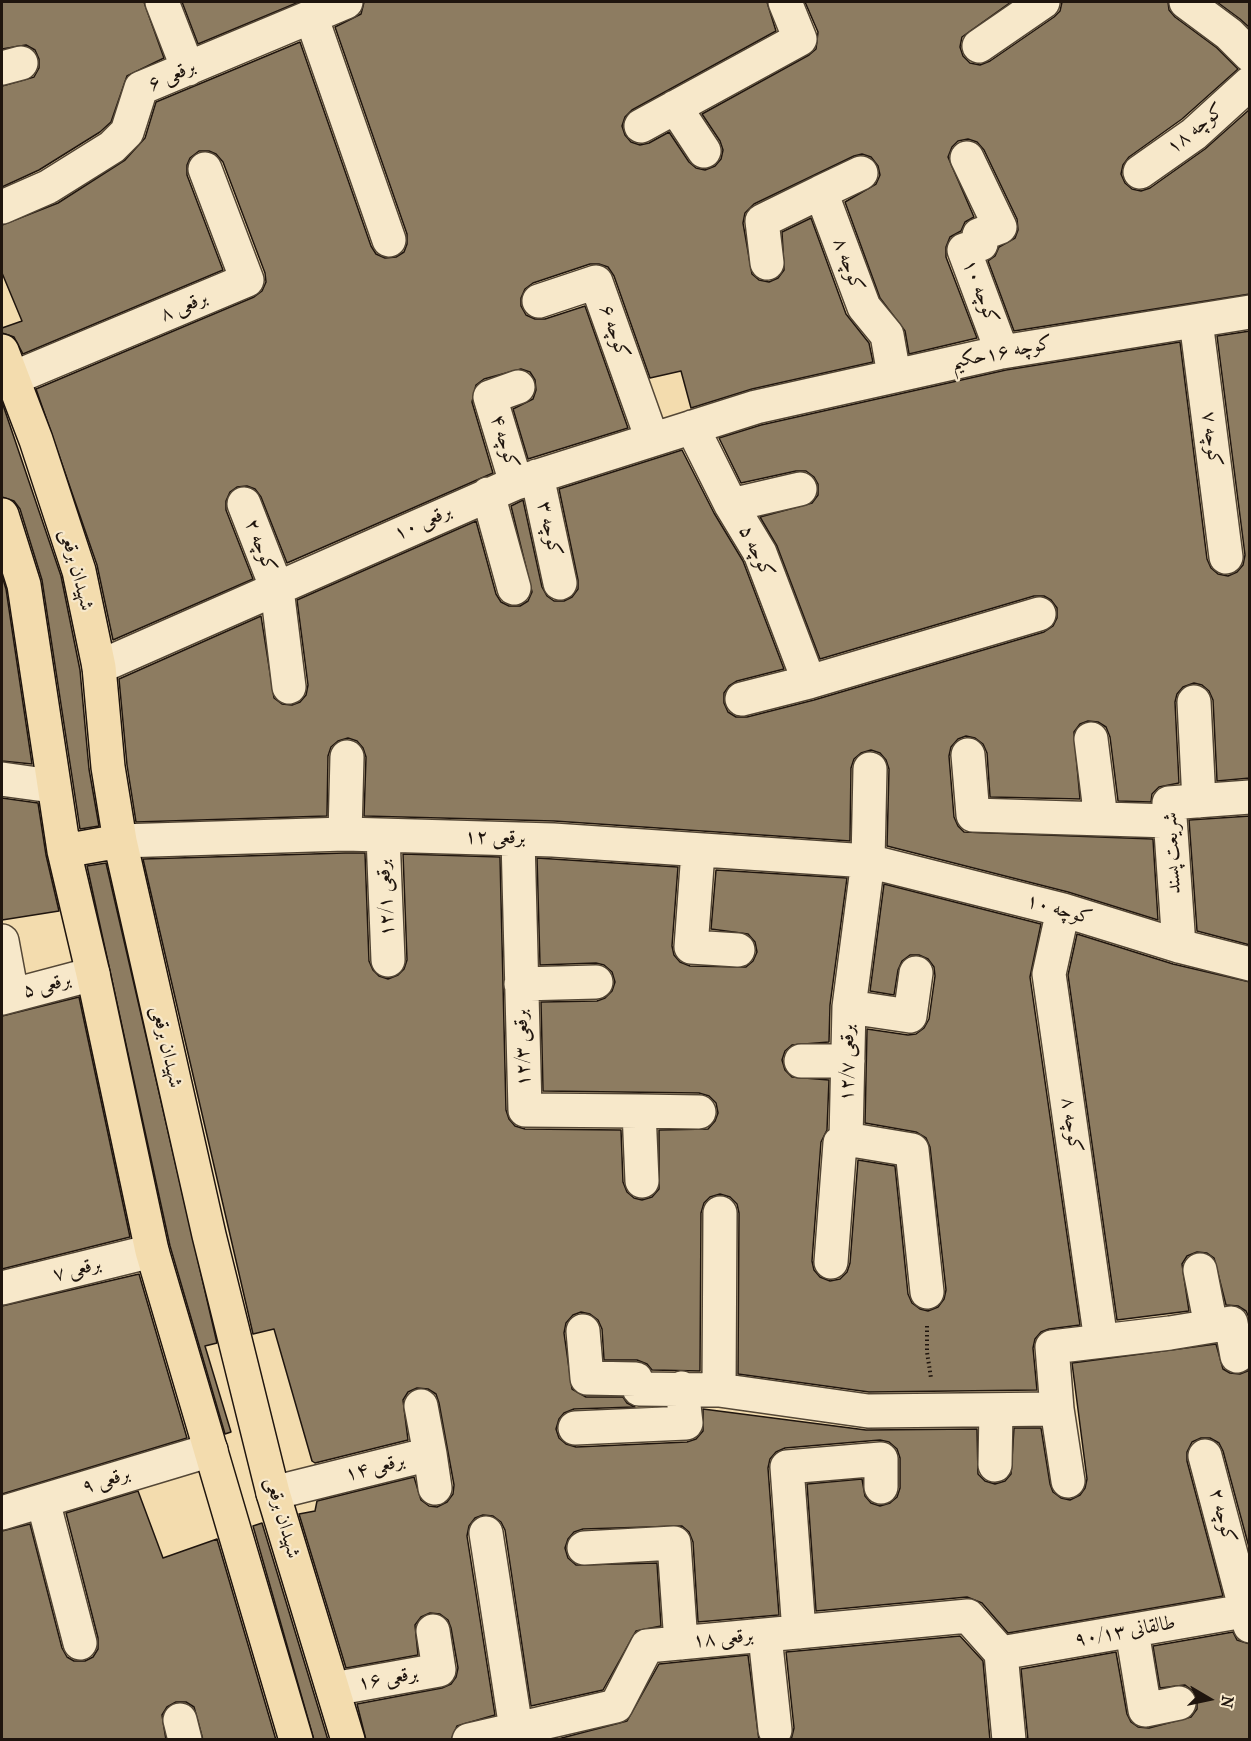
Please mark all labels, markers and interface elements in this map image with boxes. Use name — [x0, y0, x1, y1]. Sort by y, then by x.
street label: برقعی ۶ — [145, 55, 199, 97]
street label: کوچه ۱۸ — [1162, 98, 1230, 160]
street label: کوچه ۸ — [827, 235, 869, 295]
street label: کوچه ۱۰ — [957, 256, 1003, 328]
street label: برقعی ۸ — [157, 286, 211, 328]
street label: کوچه ۶ — [594, 302, 634, 362]
street label: کوچه ۱۶حکیم — [949, 331, 1055, 375]
street label: کوچه ۷ — [1196, 410, 1226, 468]
street label: کوچه ۴ — [484, 412, 524, 472]
street label: کوچه ۳ — [531, 499, 567, 559]
street label: برقعی ۱۰ — [390, 500, 456, 546]
street label: کوچه ۲ — [239, 516, 281, 576]
street label: کوچه ۵ — [733, 522, 779, 582]
street label: شهیدان برقعی — [54, 527, 98, 613]
street label: شریعت پسند — [1159, 811, 1187, 895]
street label: برقعی ۱۲ — [464, 825, 526, 851]
street label: برقعی ۱۲/۱ — [372, 859, 400, 937]
street label: کوچه ۱۰ — [1023, 889, 1095, 931]
street label: برقعی ۵ — [20, 968, 74, 1004]
street label: شهیدان برقعی — [145, 1004, 187, 1090]
street label: برقعی ۱۲/۳ — [510, 1009, 536, 1087]
street label: برقعی ۱۲/۷ — [835, 1024, 861, 1102]
street label: کوچه ۸ — [1055, 1096, 1087, 1154]
street label: برقعی ۷ — [50, 1252, 104, 1288]
street label: برقعی ۱۴ — [343, 1449, 407, 1487]
street label: برقعی ۹ — [79, 1462, 133, 1500]
street label: شهیدان برقعی — [259, 1475, 305, 1561]
street label: کوچه ۲ — [1203, 1486, 1241, 1546]
street label: طالقانی ۹۰/۱۳ — [1073, 1611, 1177, 1653]
street label: برقعی ۱۸ — [692, 1624, 754, 1654]
street label: برقعی ۱۶ — [356, 1662, 420, 1696]
north arrow — [1179, 1669, 1239, 1729]
text: N — [1217, 1694, 1238, 1709]

